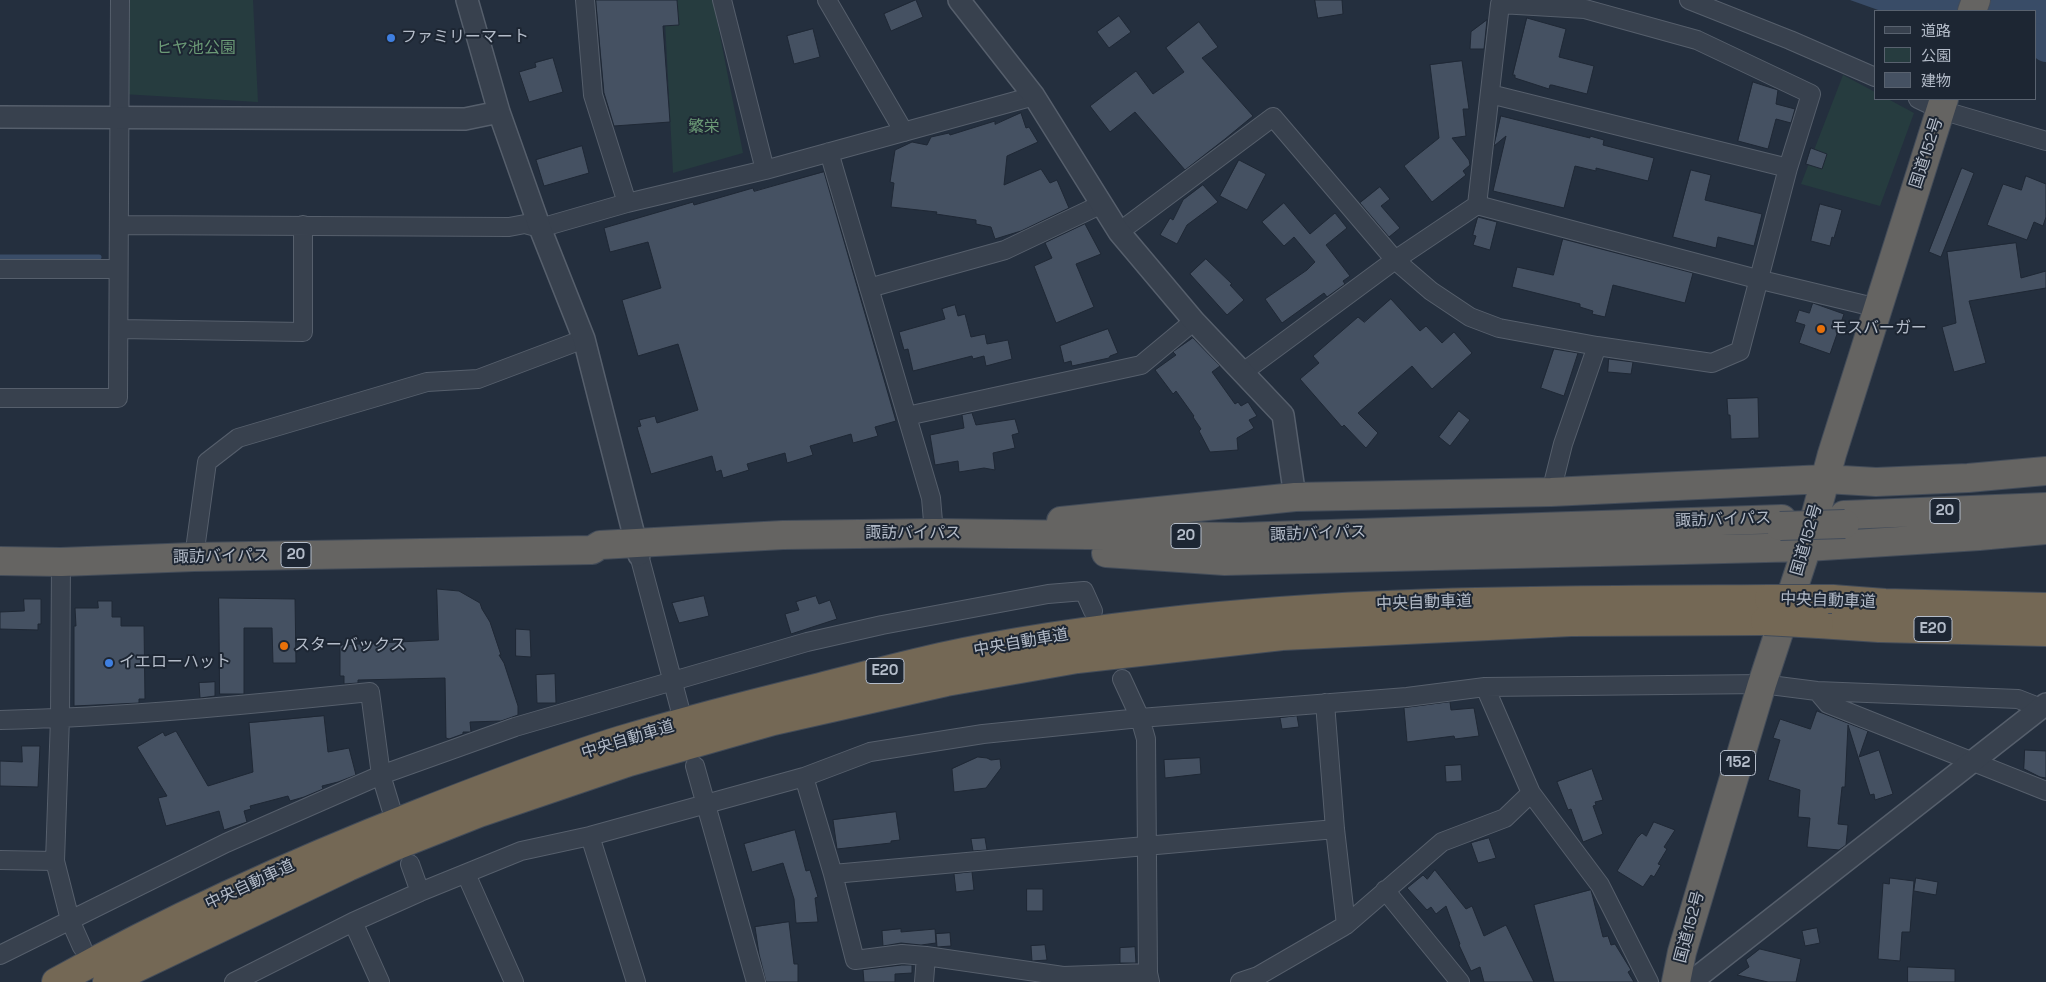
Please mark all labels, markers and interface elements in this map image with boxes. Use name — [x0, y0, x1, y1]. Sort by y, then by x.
legend — [1874, 10, 2036, 100]
text: 道路 — [1921, 21, 1951, 40]
place label: ファミリーマート — [401, 28, 529, 48]
marker: ファミリーマート — [385, 32, 397, 44]
park label: ヒヤ池公園 — [156, 39, 236, 59]
text: 公園 — [1921, 46, 1951, 65]
text: 建物 — [1921, 71, 1951, 90]
street label: 国道152号 — [1906, 115, 1948, 191]
park label: 繁栄 — [688, 118, 720, 138]
place label: モスバーガー — [1831, 319, 1927, 339]
marker: モスバーガー — [1815, 323, 1827, 335]
road number: 20 — [1930, 498, 1960, 524]
street label: 国道152号 — [1788, 502, 1826, 578]
street label: 諏訪バイパス — [1675, 509, 1771, 531]
street label: 諏訪バイパス — [1270, 523, 1366, 545]
street label: 諏訪バイパス — [865, 524, 961, 544]
road number: 20 — [1171, 524, 1201, 548]
road number: 20 — [281, 542, 311, 568]
street label: 諏訪バイパス — [173, 547, 269, 567]
street label: 中央自動車道 — [1780, 590, 1876, 612]
street label: 中央自動車道 — [1376, 592, 1472, 614]
road number: E20 — [1914, 616, 1952, 642]
street label: 中央自動車道 — [972, 625, 1070, 661]
place label: スターバックス — [294, 636, 406, 656]
marker: スターバックス — [278, 640, 290, 652]
place label: イエローハット — [119, 653, 231, 673]
marker: イエローハット — [103, 657, 115, 669]
road number: E20 — [866, 658, 904, 684]
street label: 中央自動車道 — [579, 717, 677, 763]
road number: 152 — [1720, 750, 1756, 776]
street label: 中央自動車道 — [202, 856, 298, 914]
street label: 国道152号 — [1671, 889, 1709, 965]

